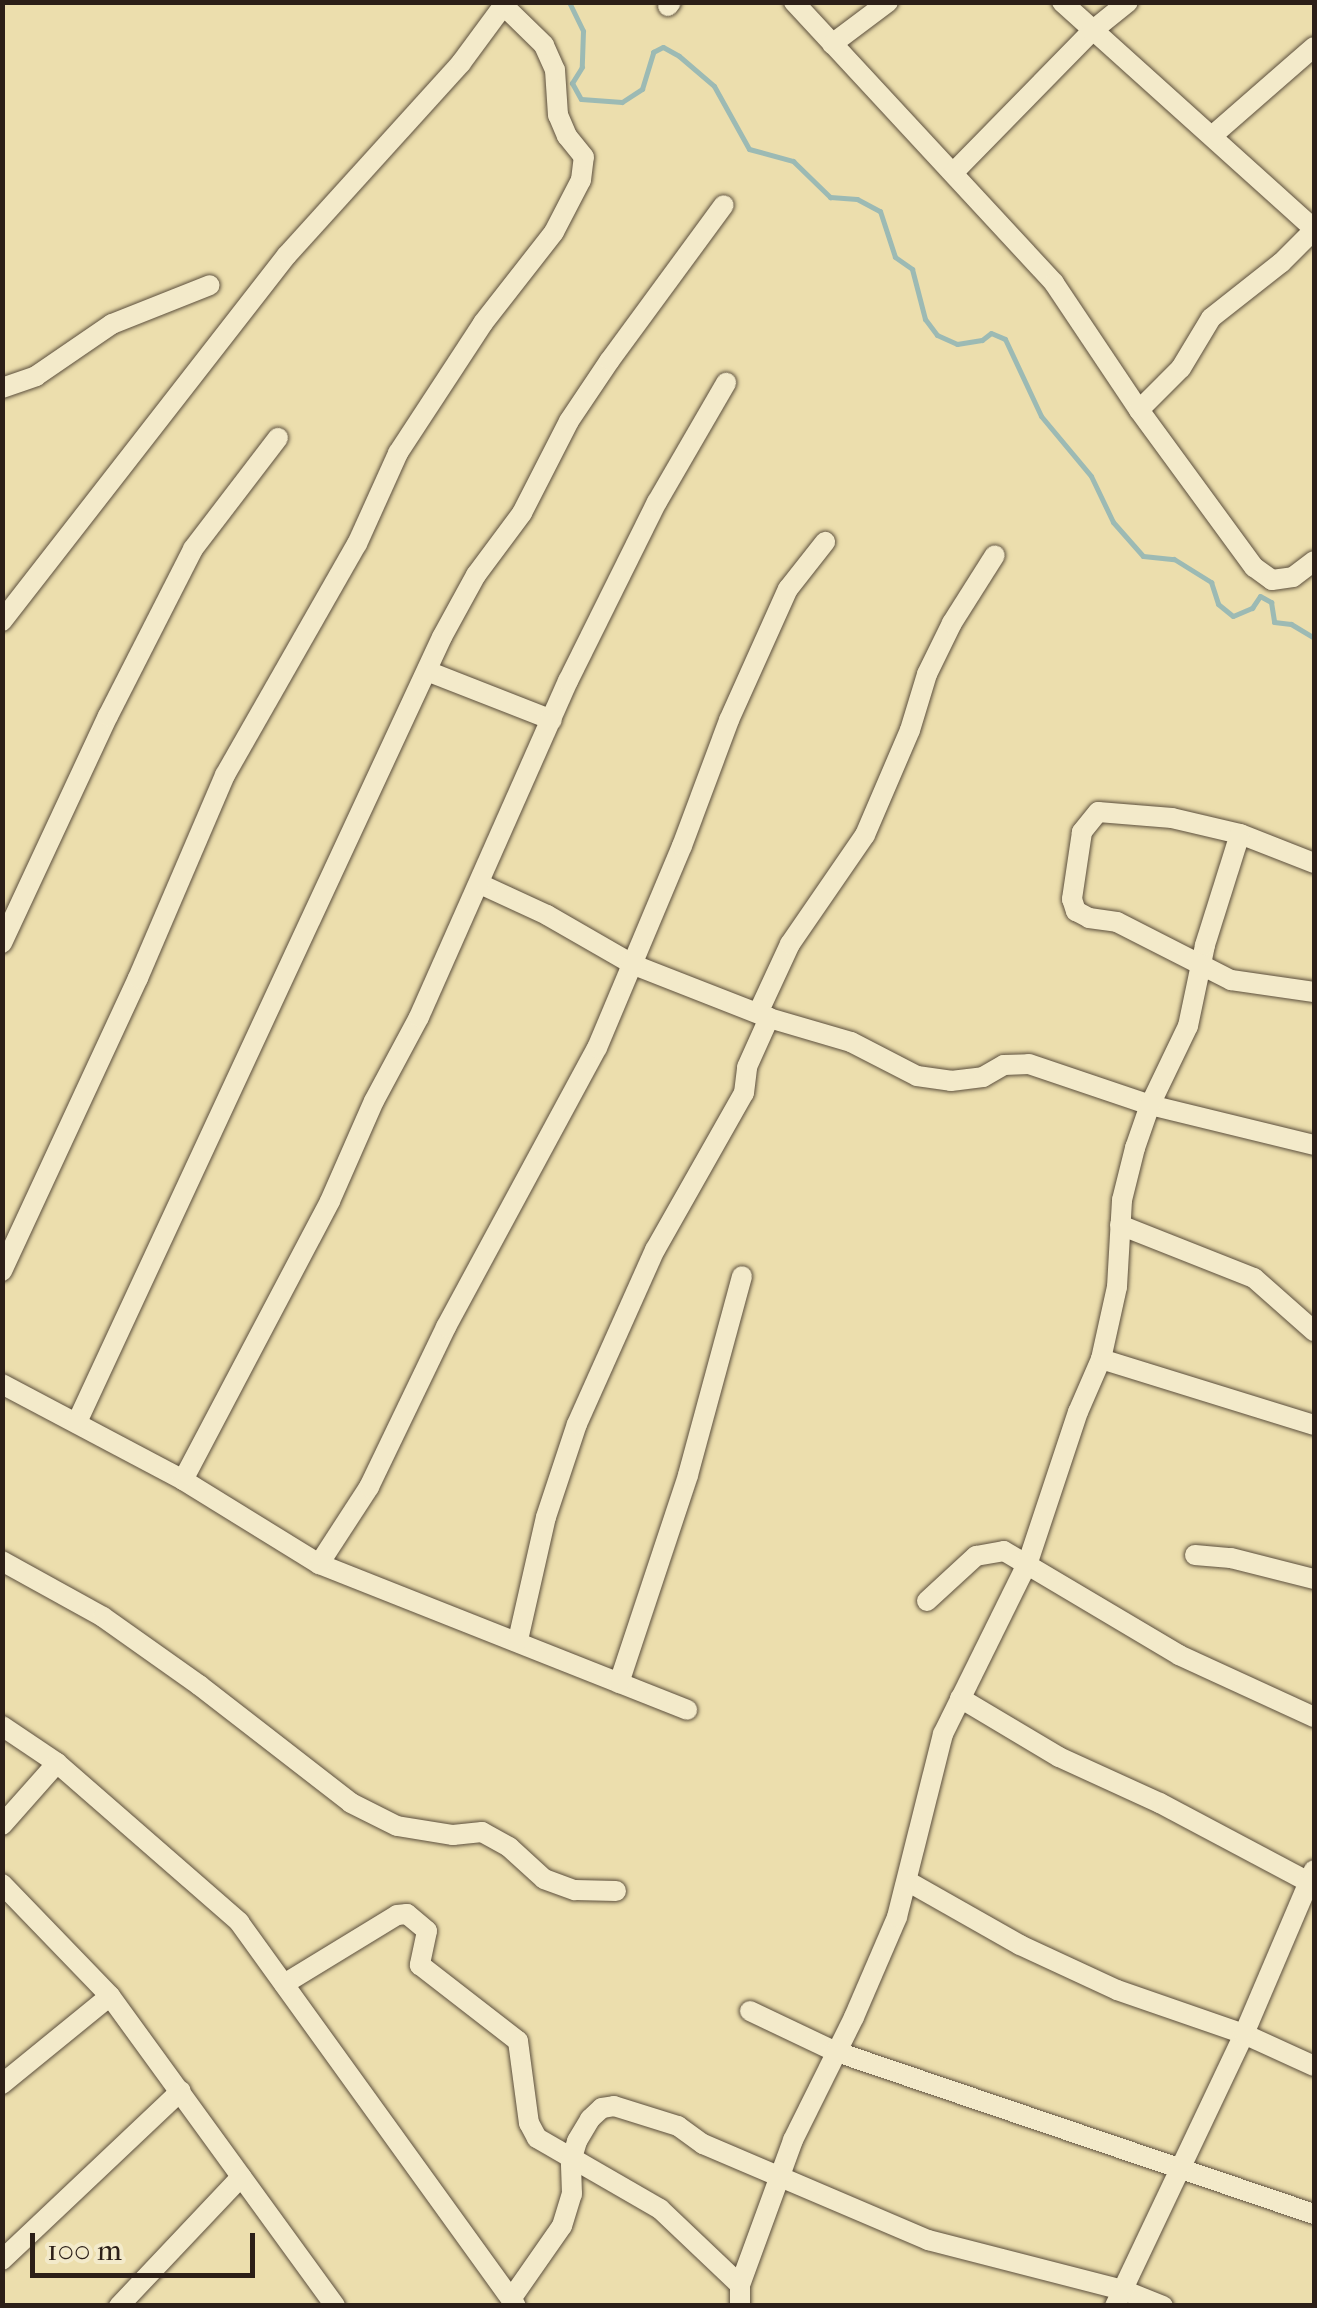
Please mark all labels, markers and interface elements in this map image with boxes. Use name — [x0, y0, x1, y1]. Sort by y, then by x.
scale bar — [35, 2213, 260, 2275]
text: 100 m — [47, 2233, 122, 2268]

